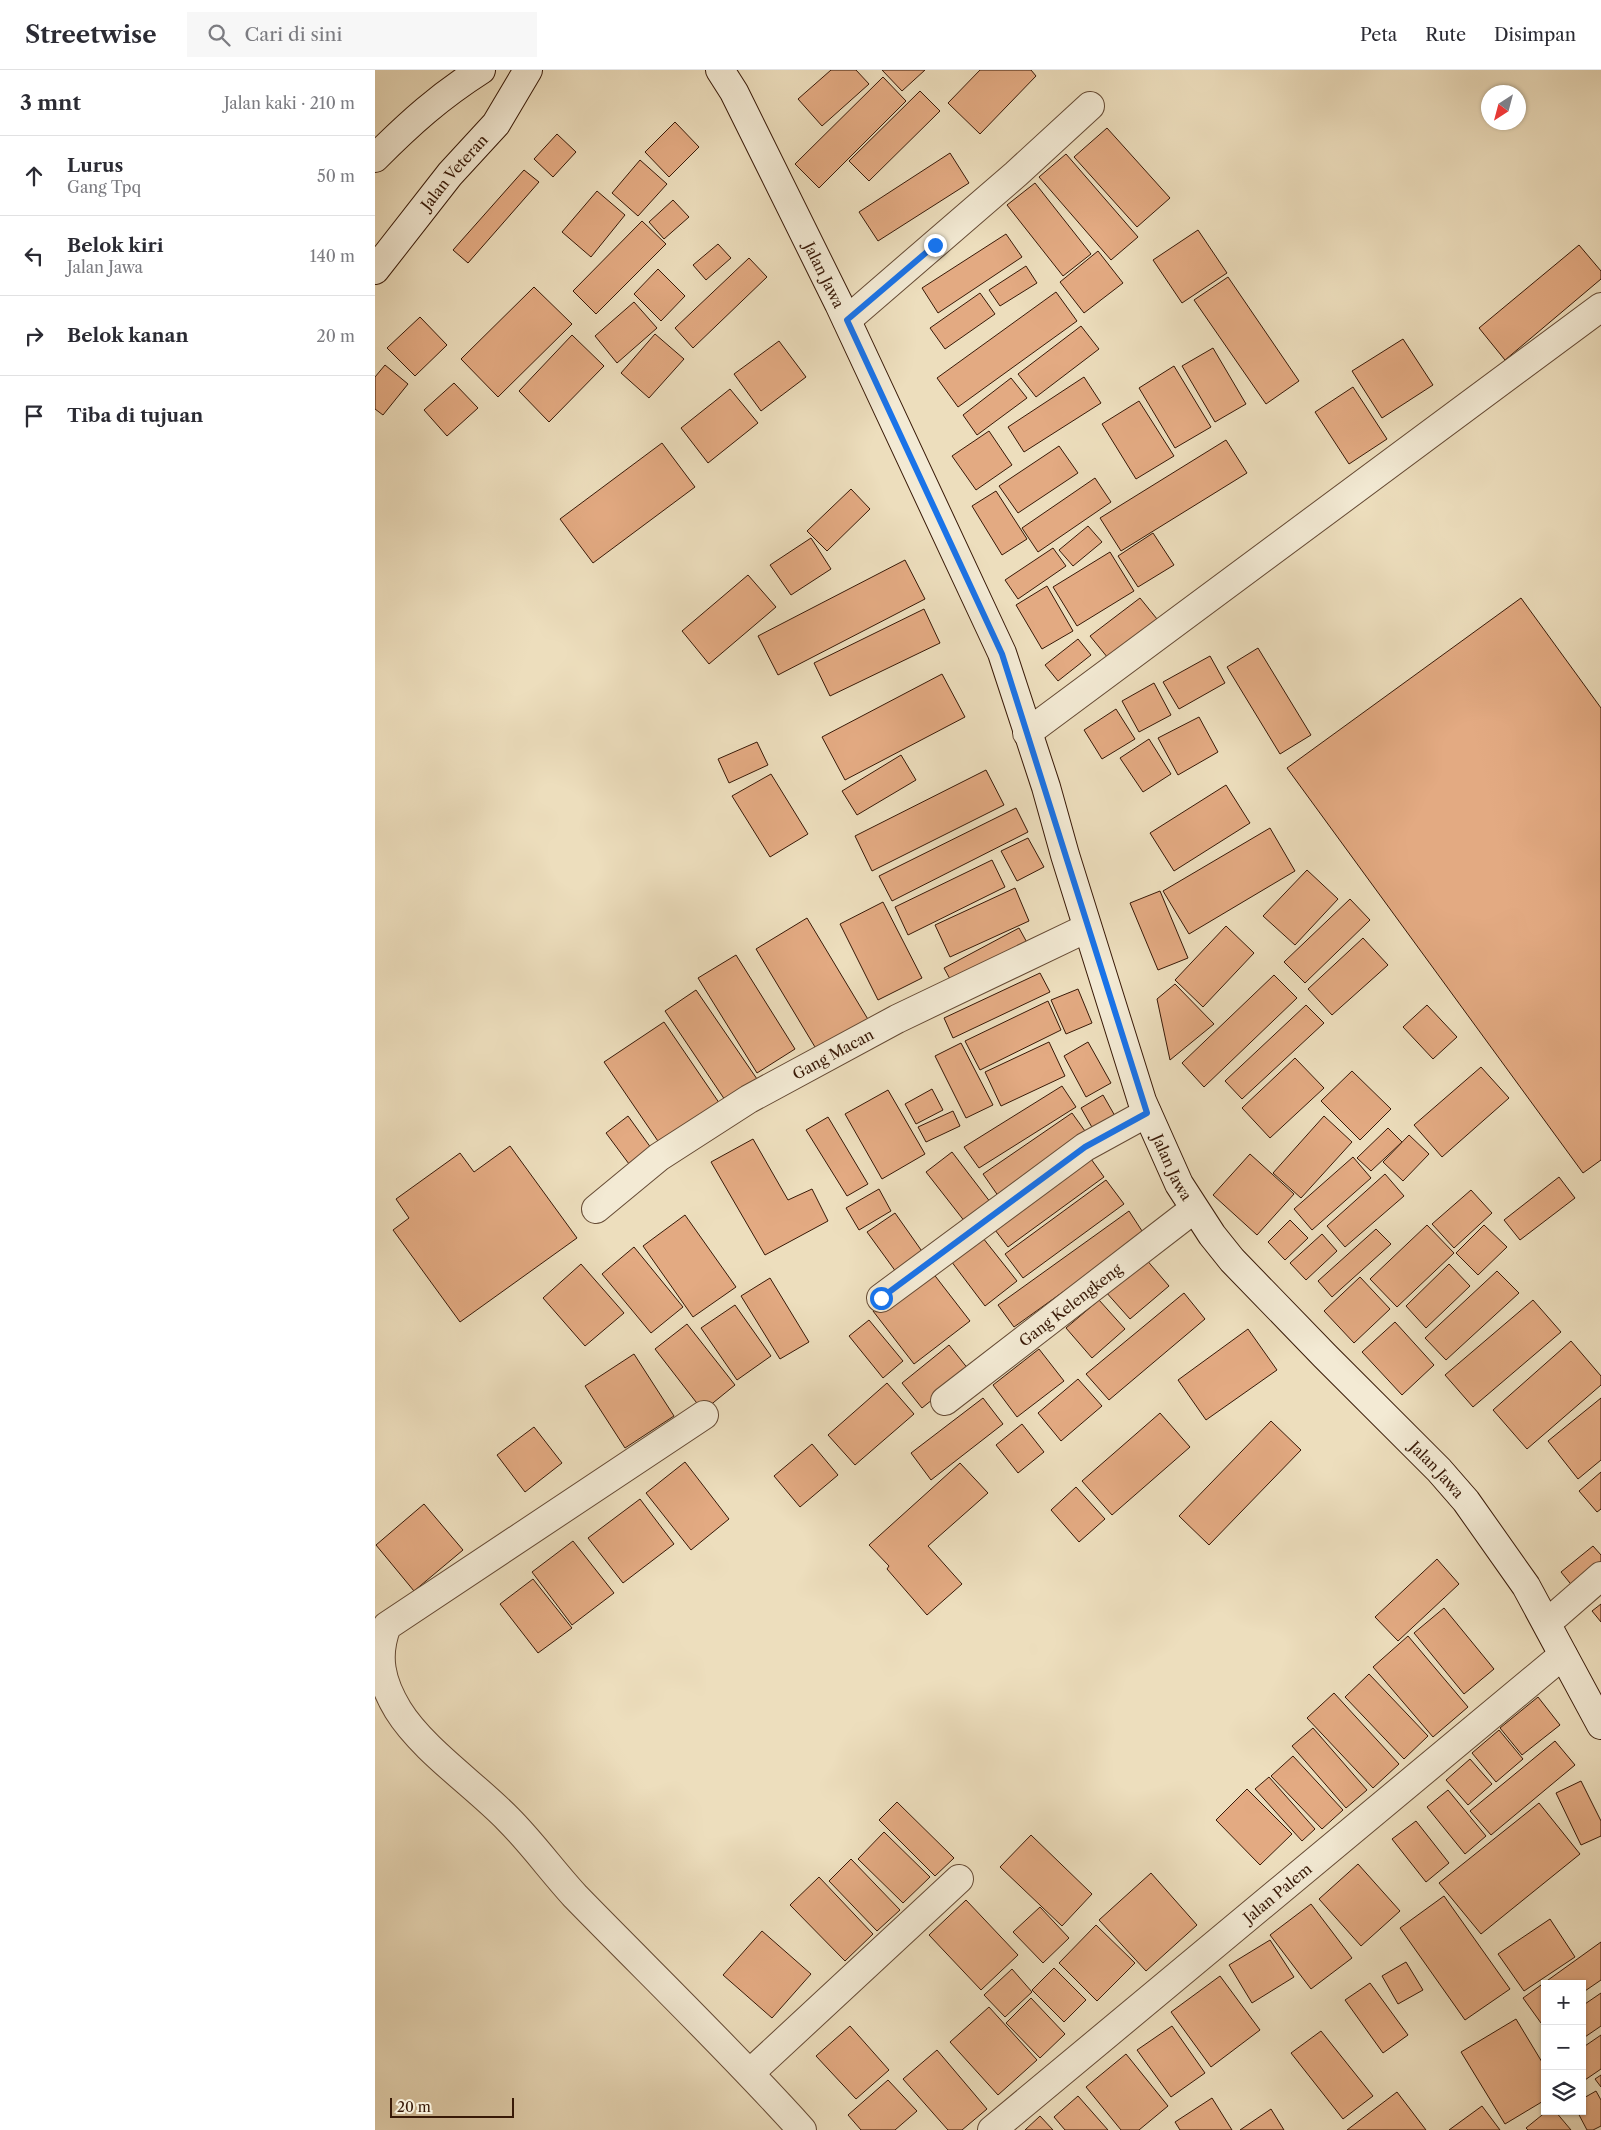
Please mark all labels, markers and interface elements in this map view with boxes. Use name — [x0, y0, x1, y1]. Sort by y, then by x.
search box — [187, 12, 537, 57]
text: Streetwise — [25, 20, 157, 49]
icon: search — [205, 21, 233, 49]
text: Cari di sini — [245, 23, 342, 46]
text: Peta — [1360, 24, 1397, 46]
text: Rute — [1425, 24, 1466, 46]
text: Disimpan — [1494, 24, 1576, 46]
north arrow — [1481, 85, 1526, 130]
text: 3 mnt — [20, 90, 81, 115]
text: Jalan kaki · 210 m — [224, 93, 355, 113]
street label: Jalan Veteran — [415, 130, 492, 215]
text: Lurus — [67, 154, 123, 177]
icon: ahead — [20, 162, 48, 190]
text: 50 m — [317, 166, 355, 186]
text: Gang Tpq — [67, 177, 141, 197]
text: Belok kiri — [67, 234, 164, 257]
route end — [924, 234, 947, 257]
street label: Jalan Jawa — [799, 237, 849, 311]
icon: left — [20, 242, 48, 270]
text: 140 m — [310, 246, 355, 266]
text: Jalan Jawa — [67, 257, 143, 277]
icon: right — [20, 322, 48, 350]
text: Belok kanan — [67, 324, 189, 347]
text: 20 m — [316, 326, 355, 346]
icon: arrive — [20, 402, 48, 430]
text: Tiba di tujuan — [67, 404, 203, 427]
street label: Gang Macan — [789, 1024, 877, 1083]
street label: Jalan Jawa — [1148, 1129, 1197, 1204]
street label: Gang Kelengkeng — [1015, 1259, 1125, 1350]
route start — [870, 1287, 893, 1310]
street label: Jalan Jawa — [1404, 1435, 1468, 1502]
street label: Jalan Palem — [1238, 1859, 1315, 1928]
map controls — [1541, 1980, 1586, 2115]
button: + — [1541, 1980, 1586, 2025]
button: − — [1541, 2025, 1586, 2070]
button: layers — [1541, 2070, 1586, 2115]
scale bar — [390, 2095, 514, 2118]
text: 20 m — [397, 2098, 431, 2116]

